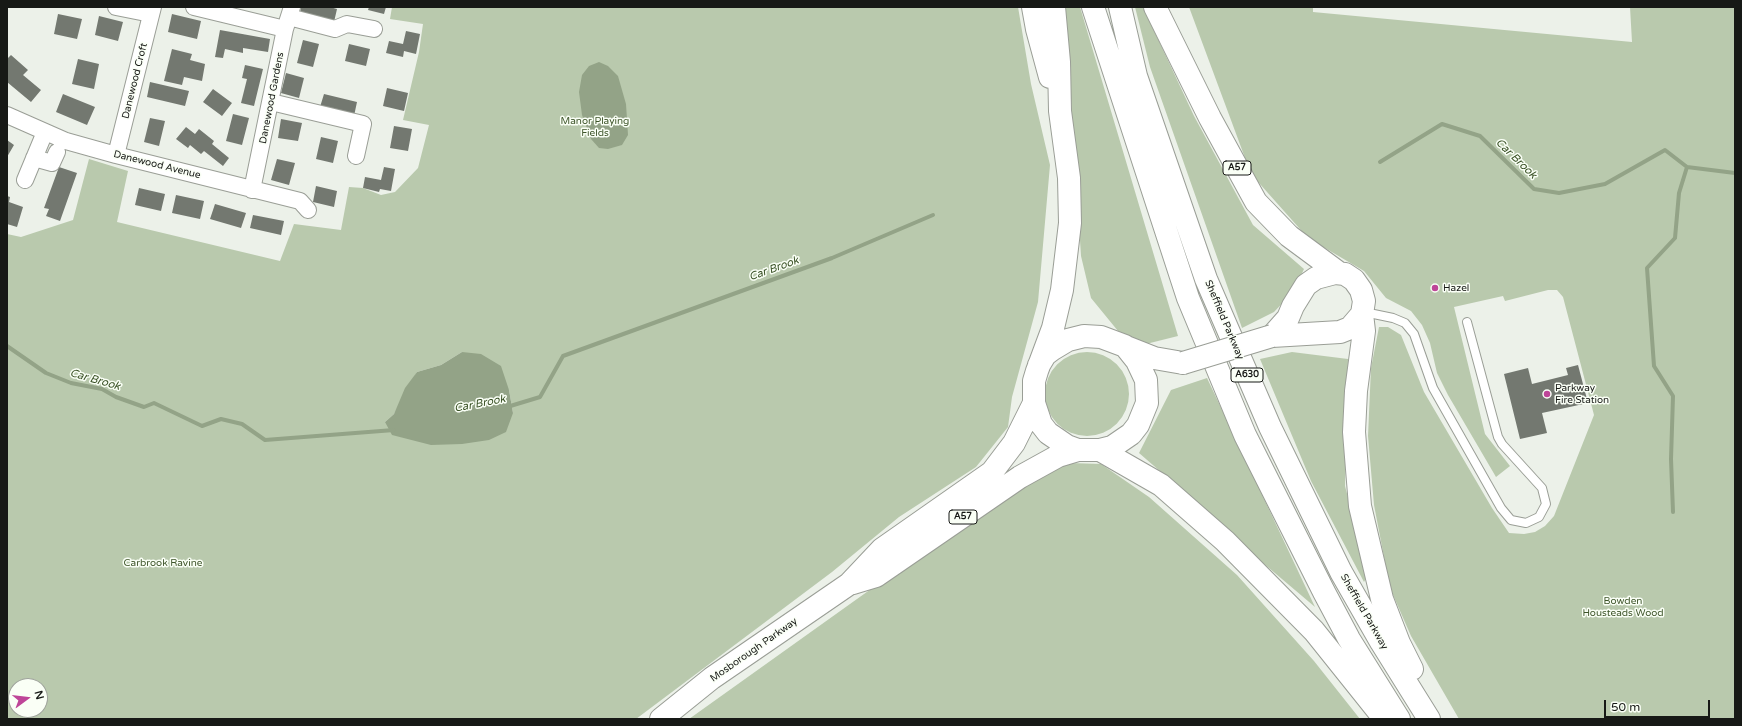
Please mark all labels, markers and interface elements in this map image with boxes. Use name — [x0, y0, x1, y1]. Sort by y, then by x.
street label: Danewood Croft — [120, 42, 150, 120]
street label: Danewood Gardens — [257, 51, 287, 145]
park label: Manor Playing Fields — [561, 115, 629, 138]
water label: Car Brook — [1493, 136, 1539, 182]
street label: Danewood Avenue — [112, 148, 202, 182]
road number: A57 — [1223, 161, 1251, 175]
water label: Car Brook — [747, 254, 801, 284]
street label: Sheffield Parkway — [1202, 278, 1246, 362]
place label: Hazel — [1443, 282, 1469, 294]
marker: Hazel — [1430, 283, 1440, 293]
water label: Car Brook — [68, 367, 122, 393]
road number: A630 — [1231, 368, 1263, 382]
place label: Parkway Fire Station — [1555, 382, 1609, 406]
marker: Parkway Fire Station — [1542, 389, 1552, 399]
water label: Car Brook — [453, 393, 507, 415]
road number: A57 — [949, 510, 977, 524]
park label: Carbrook Ravine — [124, 557, 202, 569]
street label: Sheffield Parkway — [1337, 572, 1391, 652]
park label: Bowden Housteads Wood — [1582, 595, 1664, 618]
street label: Mosborough Parkway — [708, 615, 800, 685]
north arrow — [8, 678, 48, 718]
text: N — [32, 689, 47, 701]
scale bar — [1606, 692, 1712, 718]
text: 50 m — [1611, 700, 1640, 714]

